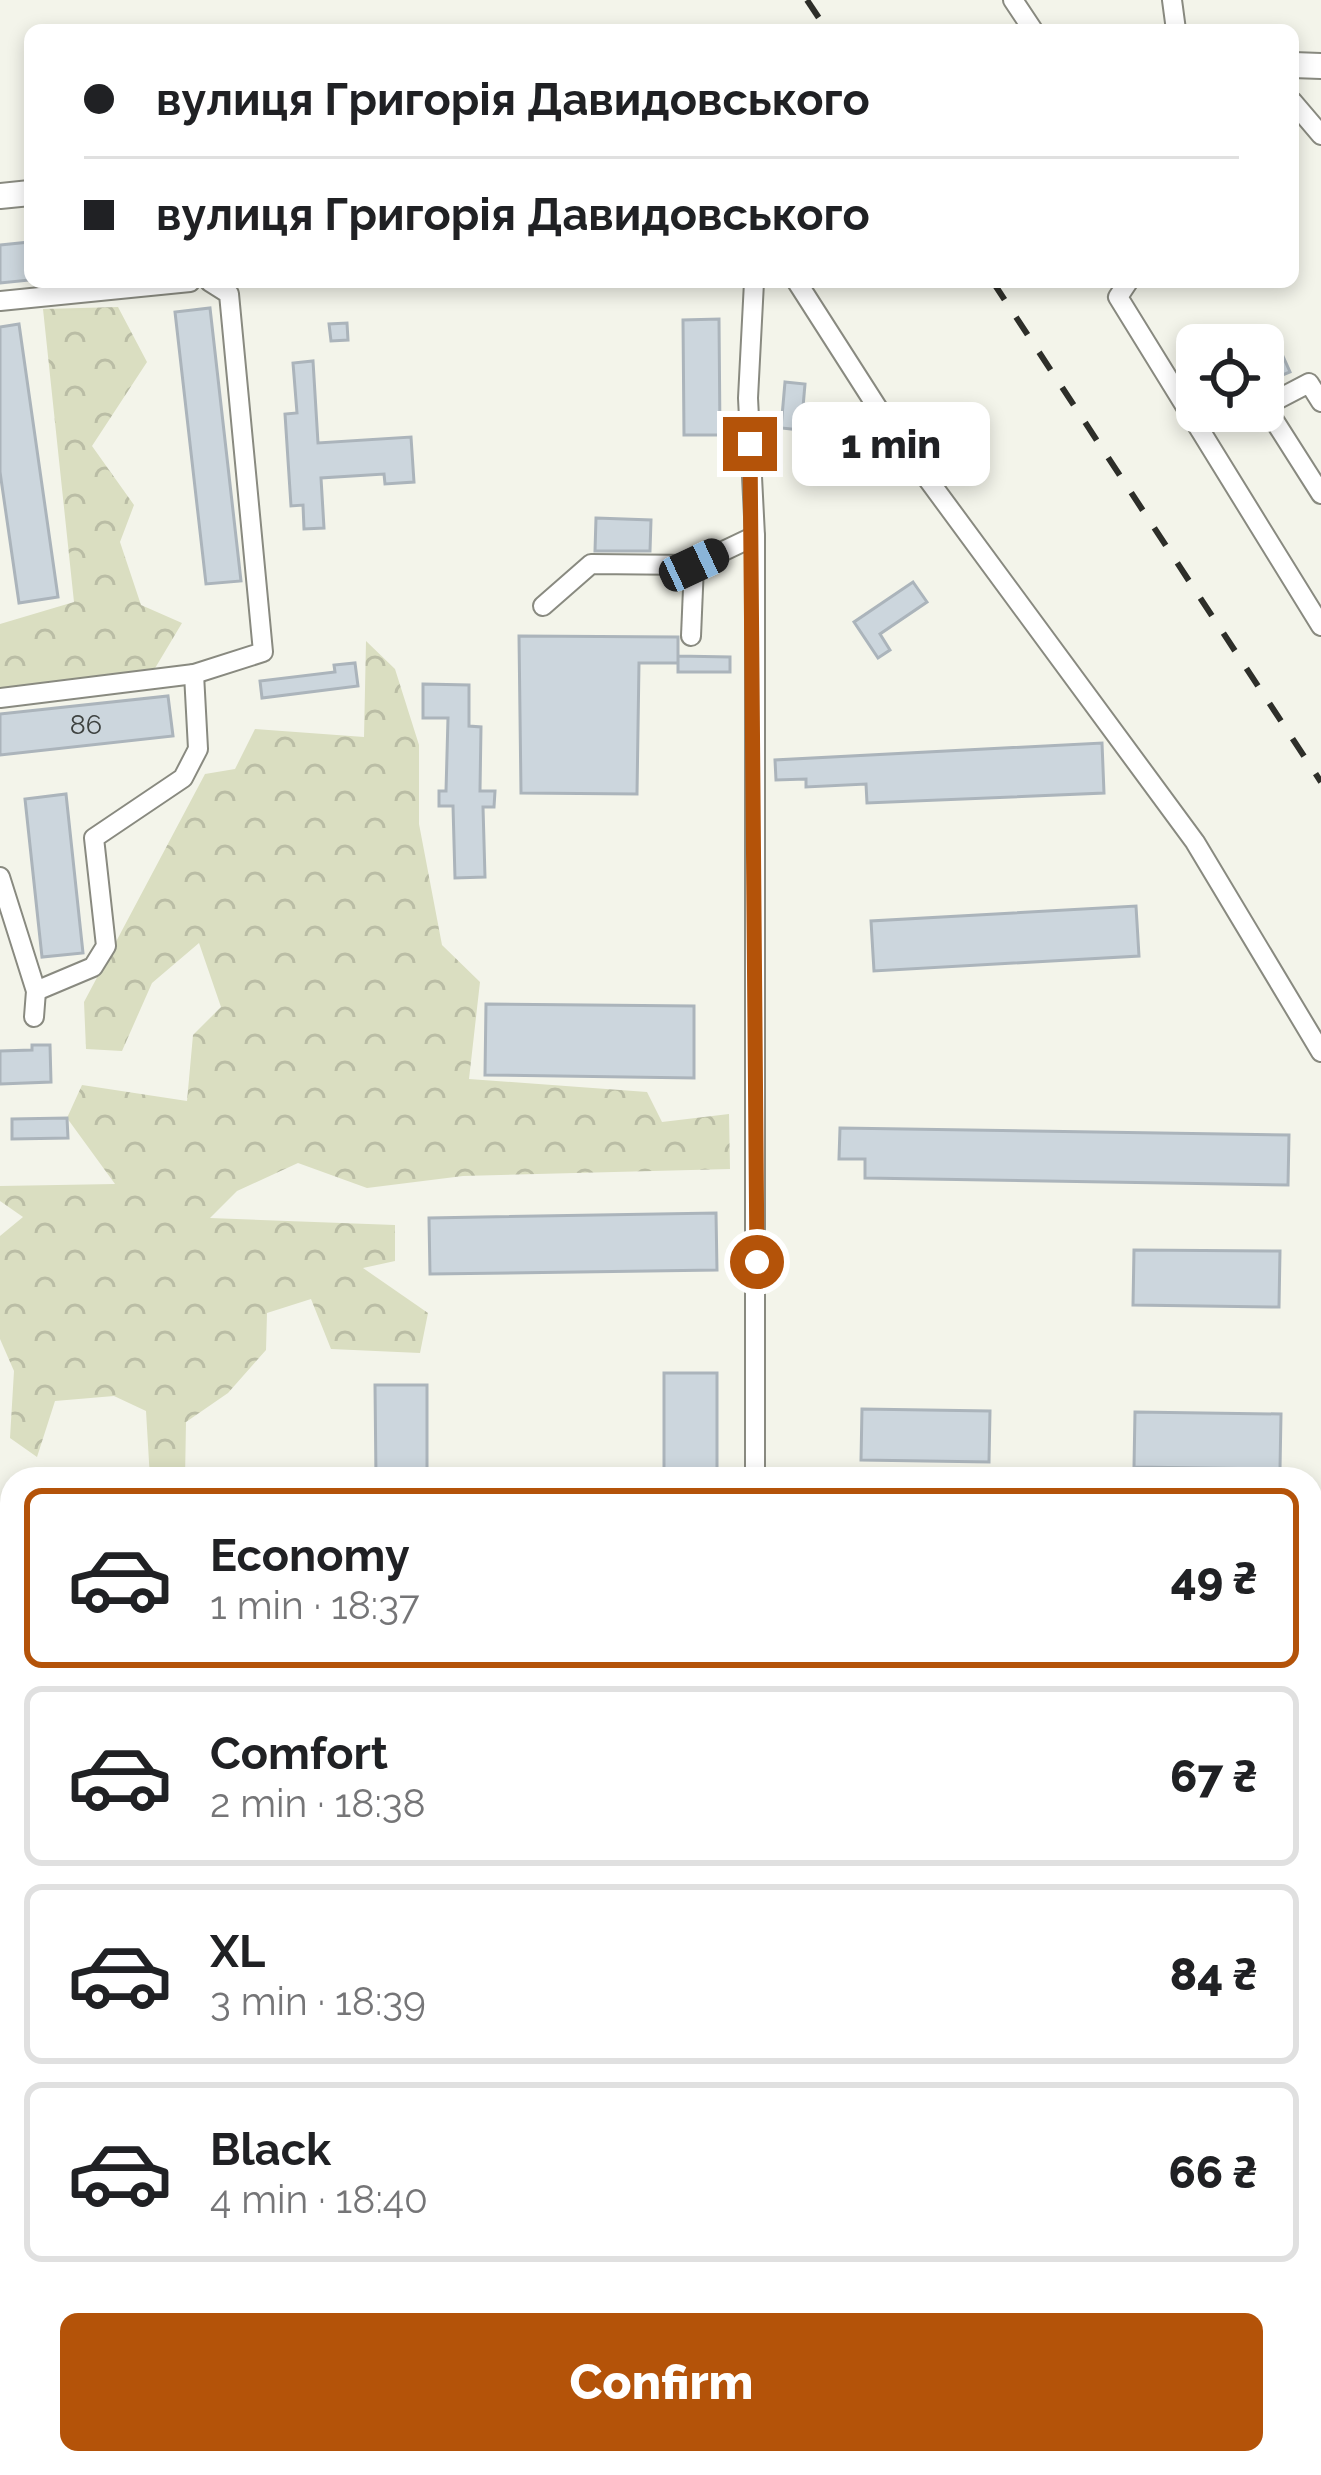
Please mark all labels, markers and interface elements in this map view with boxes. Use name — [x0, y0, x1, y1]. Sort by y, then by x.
text: вулиця Григорія Давидовського — [156, 73, 870, 126]
text: вулиця Григорія Давидовського — [156, 188, 870, 241]
map controls — [1176, 324, 1284, 432]
button: locate — [1176, 324, 1284, 432]
callout: 1 min — [792, 402, 990, 486]
route end — [723, 417, 777, 471]
text: 1 min — [841, 421, 941, 467]
car — [654, 533, 734, 597]
house number: 86 — [70, 709, 102, 740]
route start — [730, 1235, 784, 1289]
icon: car — [66, 1524, 174, 1632]
text: Economy — [210, 1529, 410, 1582]
text: 49 ₴ — [1171, 1552, 1257, 1605]
text: 1 min · 18:37 — [210, 1582, 420, 1628]
icon: car — [66, 1722, 174, 1830]
text: Comfort — [210, 1727, 388, 1780]
text: 67 ₴ — [1170, 1750, 1257, 1803]
text: 2 min · 18:38 — [210, 1780, 426, 1826]
icon: car — [66, 1920, 174, 2028]
text: XL — [210, 1925, 265, 1978]
text: 84 ₴ — [1170, 1948, 1257, 2001]
text: 3 min · 18:39 — [210, 1978, 426, 2024]
icon: car — [66, 2118, 174, 2226]
text: Black — [210, 2123, 331, 2176]
text: 66 ₴ — [1168, 2146, 1257, 2199]
text: 4 min · 18:40 — [210, 2176, 428, 2222]
button: Confirm — [60, 2313, 1263, 2451]

